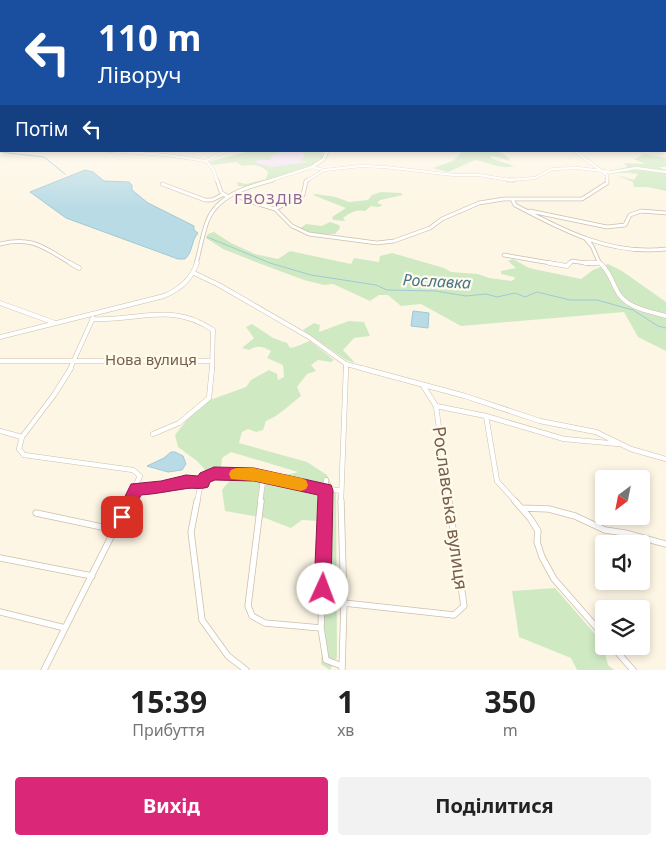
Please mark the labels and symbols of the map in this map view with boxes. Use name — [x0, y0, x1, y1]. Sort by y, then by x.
district label: ГВОЗДІВ — [234, 188, 304, 208]
water label: Рославка — [402, 268, 472, 294]
street label: Нова вулиця — [105, 349, 197, 369]
street label: Рославська вулиця — [428, 425, 474, 591]
north arrow — [595, 470, 650, 525]
pin — [101, 496, 143, 538]
position arrow — [296, 562, 348, 614]

